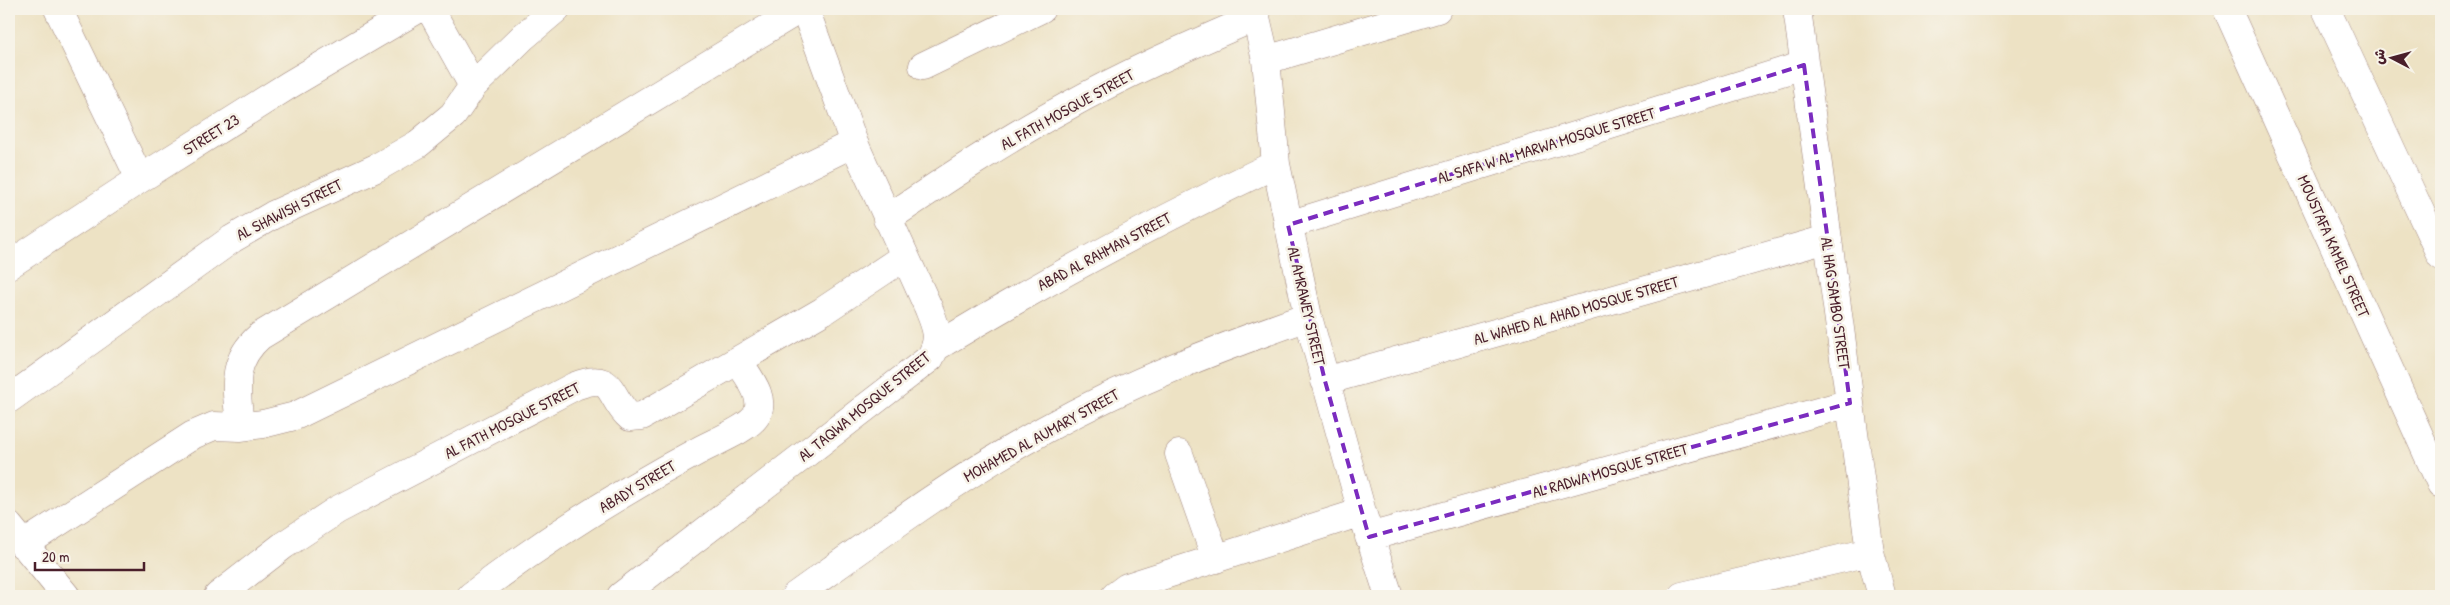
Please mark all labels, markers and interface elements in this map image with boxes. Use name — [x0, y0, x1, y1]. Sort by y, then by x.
north arrow — [2368, 32, 2418, 82]
text: ش — [2368, 48, 2389, 65]
street label: AL FATH MOSQUE STREET — [996, 63, 1138, 155]
street label: AL SAFA W AL MARWA MOSQUE STREET — [1434, 101, 1658, 189]
street label: STREET 23 — [179, 108, 243, 160]
street label: MOUSTAFA KAMEL STREET — [2293, 171, 2375, 321]
street label: AL SHAWISH STREET — [232, 173, 346, 245]
street label: ABAD AL RAHMAN STREET — [1033, 206, 1175, 296]
street label: AL HAG SAMBO STREET — [1816, 236, 1856, 371]
street label: AL AMRAWEY STREET — [1283, 244, 1331, 368]
street label: AL WAHED AL AHAD MOSQUE STREET — [1471, 270, 1682, 350]
street label: AL TAQWA MOSQUE STREET — [793, 346, 935, 466]
street label: AL FATH MOSQUE STREET — [440, 376, 584, 464]
street label: MOHAMED AL AUMARY STREET — [959, 383, 1123, 487]
street label: AL RADWA MOSQUE STREET — [1530, 437, 1691, 503]
street label: ABADY STREET — [595, 454, 680, 518]
scale bar — [35, 540, 144, 572]
text: 20 m — [42, 546, 69, 567]

